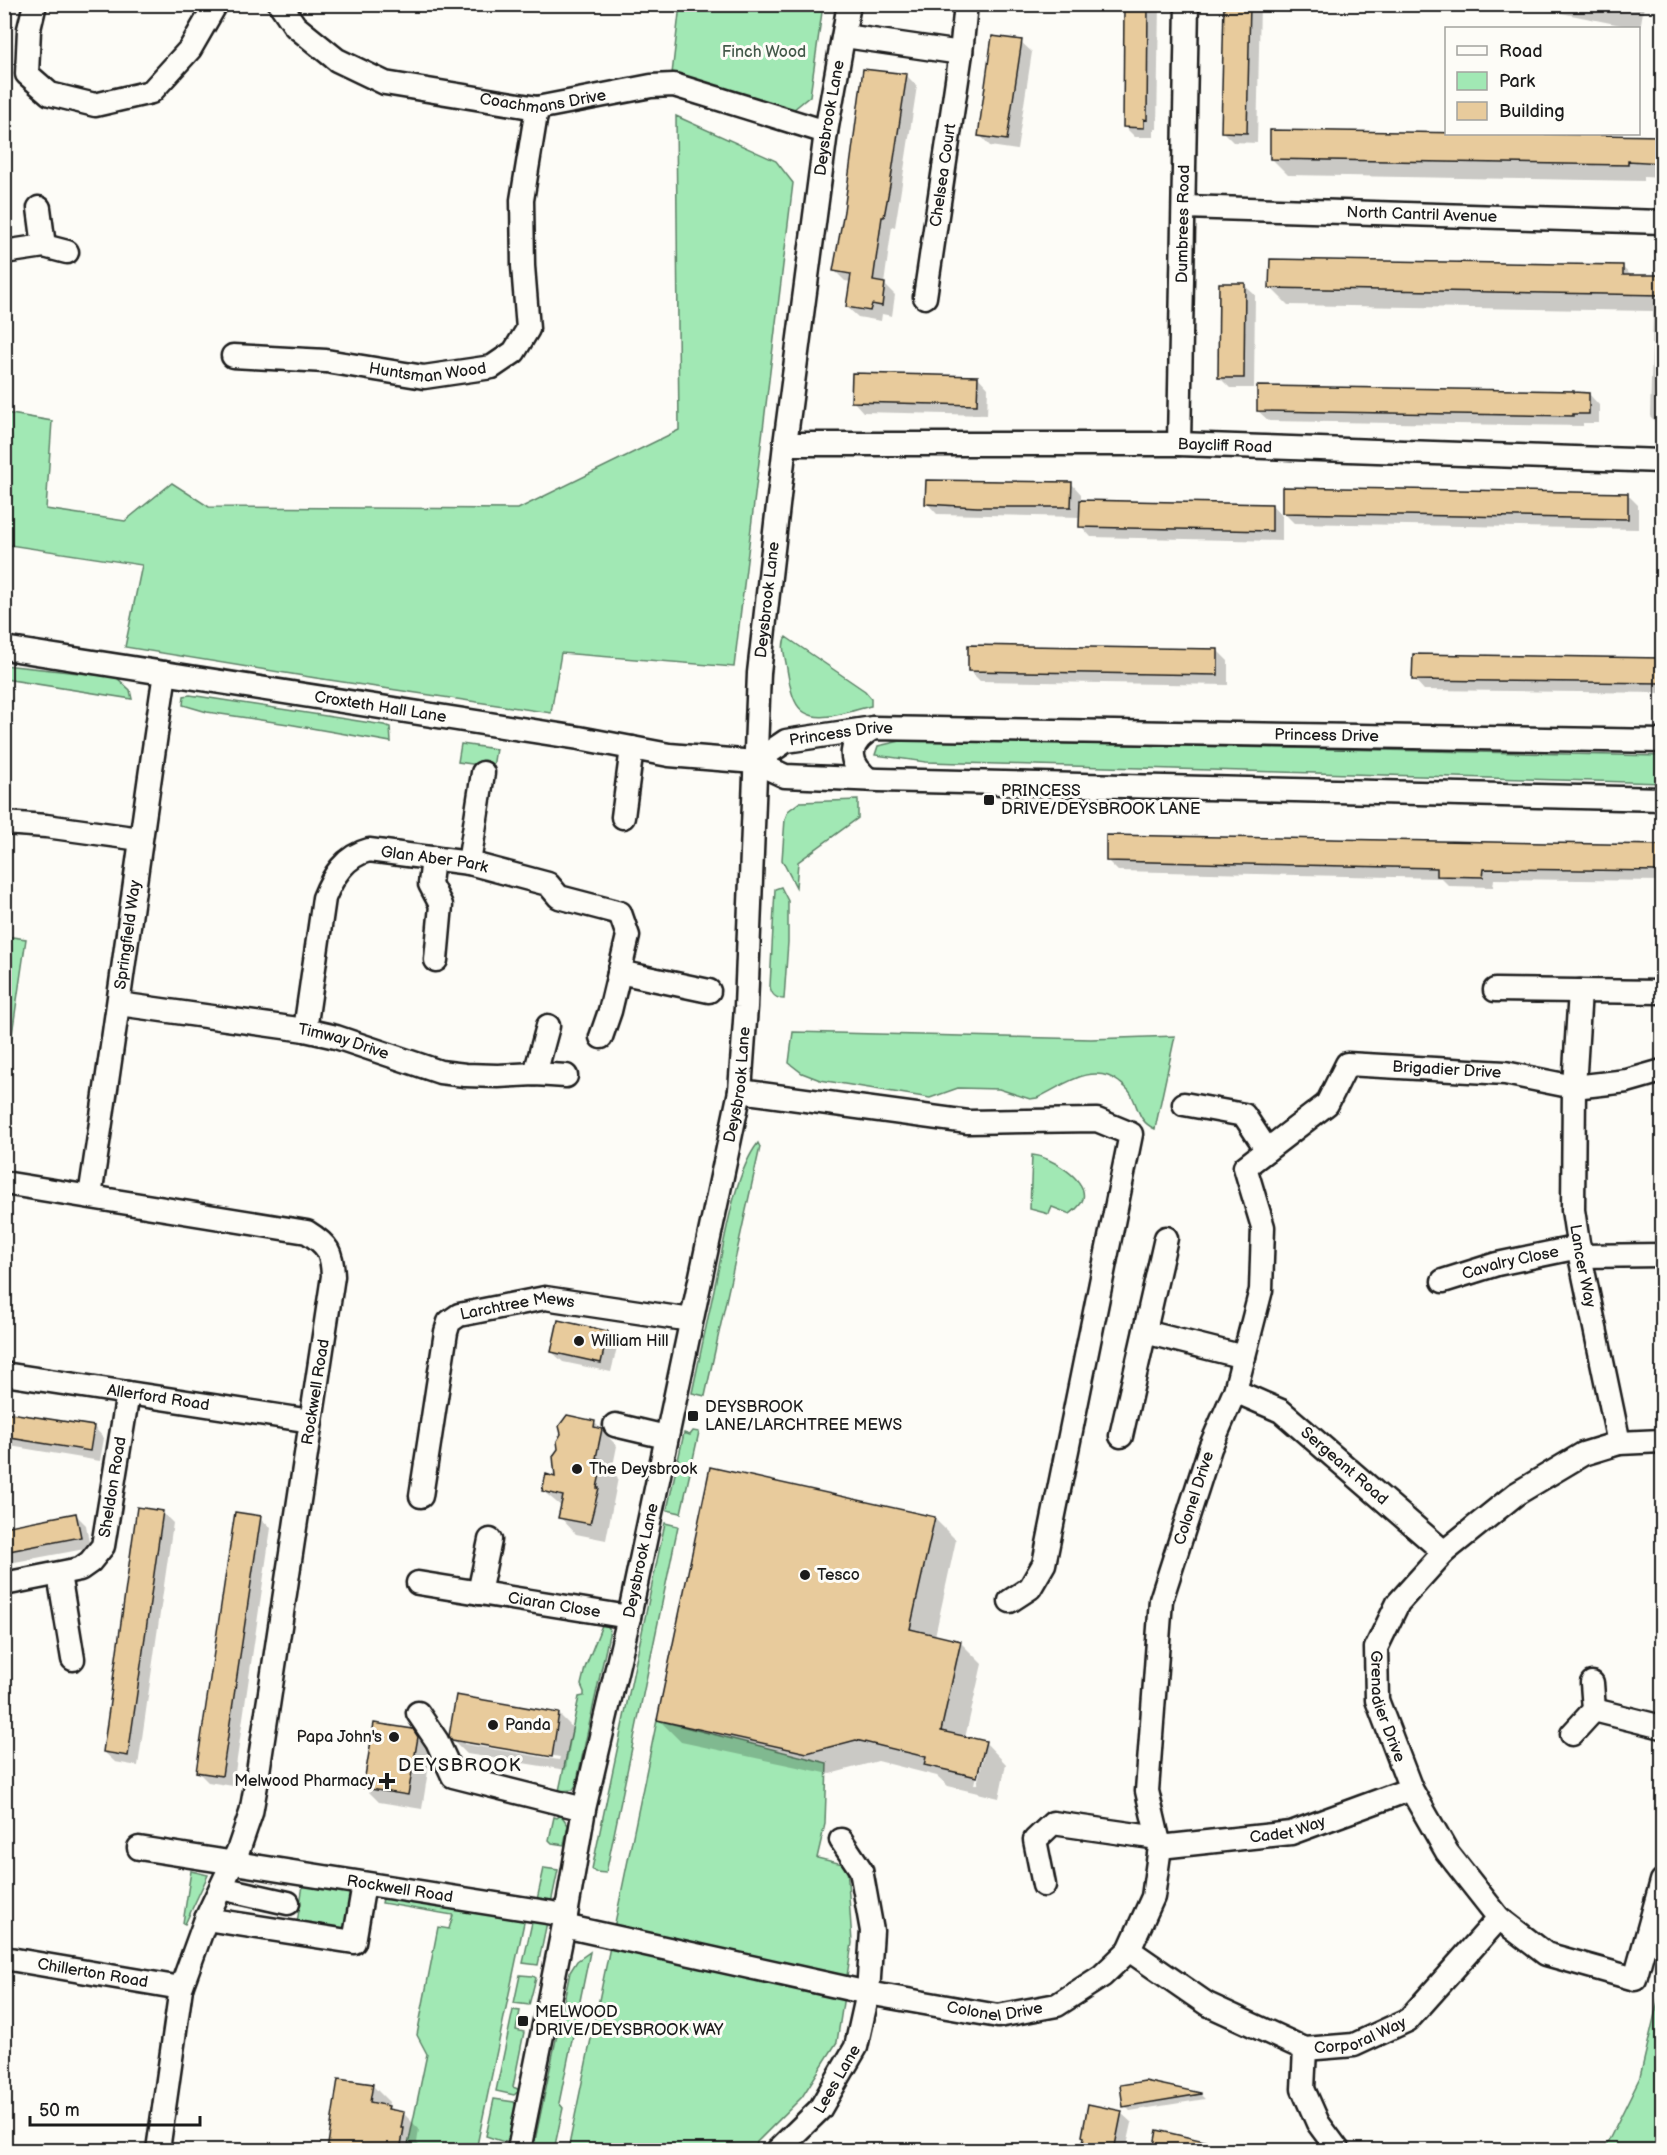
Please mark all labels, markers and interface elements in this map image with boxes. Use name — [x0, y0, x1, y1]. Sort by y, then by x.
legend — [1445, 27, 1640, 135]
text: Road — [1499, 41, 1543, 62]
park label: Finch Wood — [722, 43, 806, 62]
street label: Deysbrook Lane — [811, 58, 848, 177]
text: Park — [1499, 71, 1535, 92]
street label: Coachmans Drive — [478, 85, 608, 118]
text: Building — [1499, 101, 1565, 122]
street label: Chelsea Court — [926, 122, 960, 228]
street label: Dumbrees Road — [1172, 165, 1194, 283]
street label: North Cantril Avenue — [1346, 203, 1498, 226]
street label: Huntsman Wood — [368, 358, 487, 386]
street label: Baycliff Road — [1177, 434, 1272, 457]
street label: Deysbrook Lane — [751, 540, 783, 659]
street label: Croxteth Hall Lane — [313, 687, 448, 727]
street label: Princess Drive — [788, 718, 893, 750]
street label: Princess Drive — [1274, 725, 1379, 746]
place label: PRINCESS DRIVE/DEYSBROOK LANE — [1001, 782, 1201, 819]
marker: PRINCESS DRIVE/DEYSBROOK LANE — [982, 793, 996, 807]
street label: Glan Aber Park — [380, 842, 490, 877]
street label: Springfield Way — [111, 878, 145, 991]
street label: Timway Drive — [297, 1020, 392, 1064]
street label: Deysbrook Lane — [720, 1025, 754, 1144]
street label: Brigadier Drive — [1392, 1057, 1502, 1082]
street label: Lancer Way — [1566, 1223, 1600, 1310]
street label: Cavalry Close — [1460, 1242, 1561, 1284]
street label: Larchtree Mews — [458, 1288, 576, 1324]
place label: William Hill — [591, 1332, 669, 1351]
marker: William Hill — [572, 1334, 586, 1348]
street label: Rockwell Road — [298, 1338, 334, 1446]
street label: Allerford Road — [106, 1380, 211, 1415]
place label: DEYSBROOK LANE/LARCHTREE MEWS — [705, 1398, 902, 1435]
marker: DEYSBROOK LANE/LARCHTREE MEWS — [686, 1409, 700, 1423]
street label: Sergeant Road — [1297, 1423, 1392, 1509]
street label: Sheldon Road — [95, 1435, 130, 1539]
street label: Colonel Drive — [1170, 1449, 1218, 1547]
place label: The Deysbrook — [589, 1460, 697, 1479]
marker: The Deysbrook — [570, 1462, 584, 1476]
street label: Deysbrook Lane — [620, 1501, 662, 1620]
place label: Tesco — [817, 1566, 860, 1585]
marker: Tesco — [798, 1568, 812, 1582]
street label: Ciaran Close — [507, 1588, 602, 1622]
street label: Grenadier Drive — [1367, 1650, 1409, 1765]
place label: Panda — [505, 1716, 551, 1735]
marker: Panda — [486, 1718, 500, 1732]
place label: Papa John's — [297, 1728, 382, 1747]
marker: Papa John's — [387, 1730, 401, 1744]
district label: DEYSBROOK — [398, 1755, 522, 1776]
place label: Melwood Pharmacy — [234, 1772, 376, 1791]
marker: Melwood Pharmacy — [380, 1774, 394, 1788]
street label: Cadet Way — [1249, 1811, 1329, 1847]
street label: Rockwell Road — [345, 1871, 454, 1907]
street label: Chillerton Road — [36, 1954, 150, 1992]
street label: Colonel Drive — [945, 1998, 1045, 2025]
place label: MELWOOD DRIVE/DEYSBROOK WAY — [535, 2003, 724, 2040]
street label: Corporal Way — [1313, 2012, 1410, 2058]
marker: MELWOOD DRIVE/DEYSBROOK WAY — [516, 2014, 530, 2028]
street label: Lees Lane — [810, 2041, 865, 2117]
scale bar — [30, 2089, 200, 2127]
text: 50 m — [39, 2100, 80, 2121]

